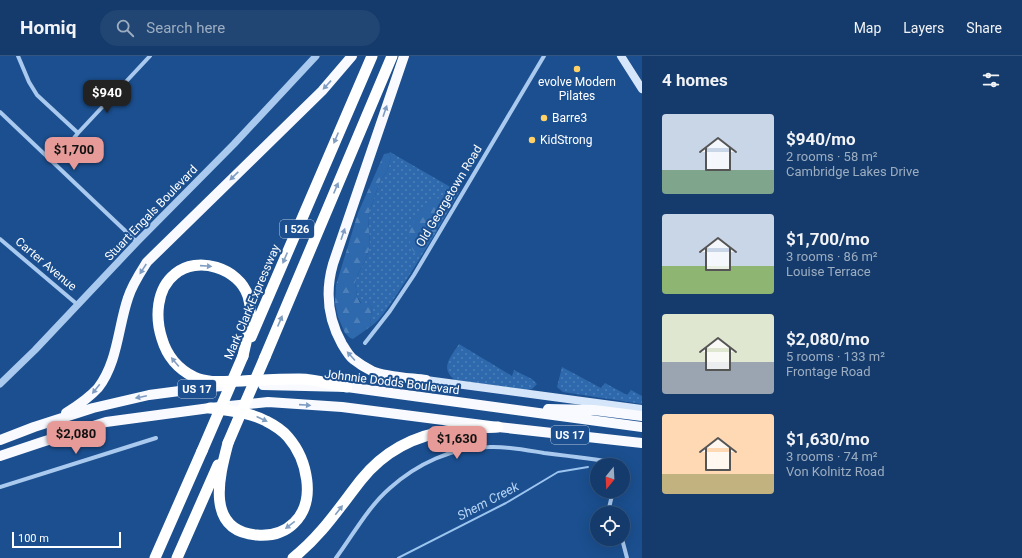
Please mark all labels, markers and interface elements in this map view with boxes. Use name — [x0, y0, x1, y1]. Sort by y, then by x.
search box — [100, 10, 380, 46]
text: Homiq — [20, 16, 76, 39]
icon: search — [114, 17, 136, 39]
text: Search here — [146, 19, 225, 37]
text: Map — [854, 20, 881, 36]
text: Layers — [903, 20, 944, 36]
text: Share — [966, 20, 1002, 36]
marker: evolve Modern Pilates — [572, 64, 582, 74]
icon: filters — [980, 69, 1002, 91]
text: 4 homes — [662, 70, 728, 90]
place label: evolve Modern Pilates — [538, 75, 616, 103]
pin: $940 — [83, 80, 131, 114]
one-way arrow — [322, 80, 331, 90]
text: $940 — [92, 85, 122, 100]
one-way arrow — [382, 104, 388, 116]
place label: Barre3 — [552, 111, 587, 125]
marker: Barre3 — [539, 113, 549, 123]
text: $940/mo — [786, 129, 856, 149]
icon: home — [694, 130, 742, 178]
one-way arrow — [333, 133, 339, 144]
place label: KidStrong — [540, 133, 592, 147]
marker: KidStrong — [527, 135, 537, 145]
pin: $1,700 — [41, 137, 107, 171]
text: $1,700 — [54, 142, 94, 157]
street label: Old Georgetown Road — [413, 143, 485, 249]
text: 2 rooms · 58 m² — [786, 149, 878, 164]
street label: Stuart Engals Boulevard — [102, 162, 200, 264]
text: Cambridge Lakes Drive — [786, 164, 919, 179]
one-way arrow — [229, 172, 239, 181]
one-way arrow — [333, 182, 339, 194]
road number: I 526 — [280, 220, 314, 238]
one-way arrow — [340, 228, 346, 240]
text: $1,700/mo — [786, 229, 870, 249]
icon: home — [694, 230, 742, 278]
street label: Carter Avenue — [13, 234, 79, 294]
street label: Mark Clark Expressway — [221, 242, 283, 362]
text: 3 rooms · 86 m² — [786, 249, 878, 264]
one-way arrow — [282, 252, 288, 263]
one-way arrow — [200, 263, 212, 270]
one-way arrow — [139, 264, 147, 274]
text: Louise Terrace — [786, 264, 871, 279]
one-way arrow — [277, 316, 283, 327]
text: $2,080/mo — [786, 329, 870, 349]
icon: home — [694, 330, 742, 378]
text: 5 rooms · 133 m² — [786, 349, 885, 364]
one-way arrow — [347, 351, 356, 361]
one-way arrow — [170, 357, 179, 368]
text: Frontage Road — [786, 364, 870, 379]
street label: Johnnie Dodds Boulevard — [324, 367, 460, 397]
road number: US 17 — [178, 380, 216, 398]
one-way arrow — [92, 383, 101, 394]
one-way arrow — [135, 395, 147, 401]
one-way arrow — [299, 401, 311, 408]
one-way arrow — [256, 416, 268, 422]
pin: $2,080 — [43, 421, 109, 455]
text: $2,080 — [56, 426, 96, 441]
pin: $1,630 — [424, 426, 490, 460]
road number: US 17 — [551, 426, 589, 444]
text: $1,630/mo — [786, 429, 870, 449]
icon: home — [694, 430, 742, 478]
text: $1,630 — [437, 431, 477, 446]
text: 3 rooms · 74 m² — [786, 449, 878, 464]
north arrow — [590, 458, 630, 498]
map controls — [590, 458, 630, 546]
text: Von Kolnitz Road — [786, 464, 884, 479]
water label: Shem Creek — [455, 478, 522, 523]
one-way arrow — [335, 504, 344, 515]
button: locate — [590, 506, 630, 546]
one-way arrow — [284, 521, 295, 530]
scale bar — [12, 530, 121, 549]
text: 100 m — [18, 532, 49, 545]

